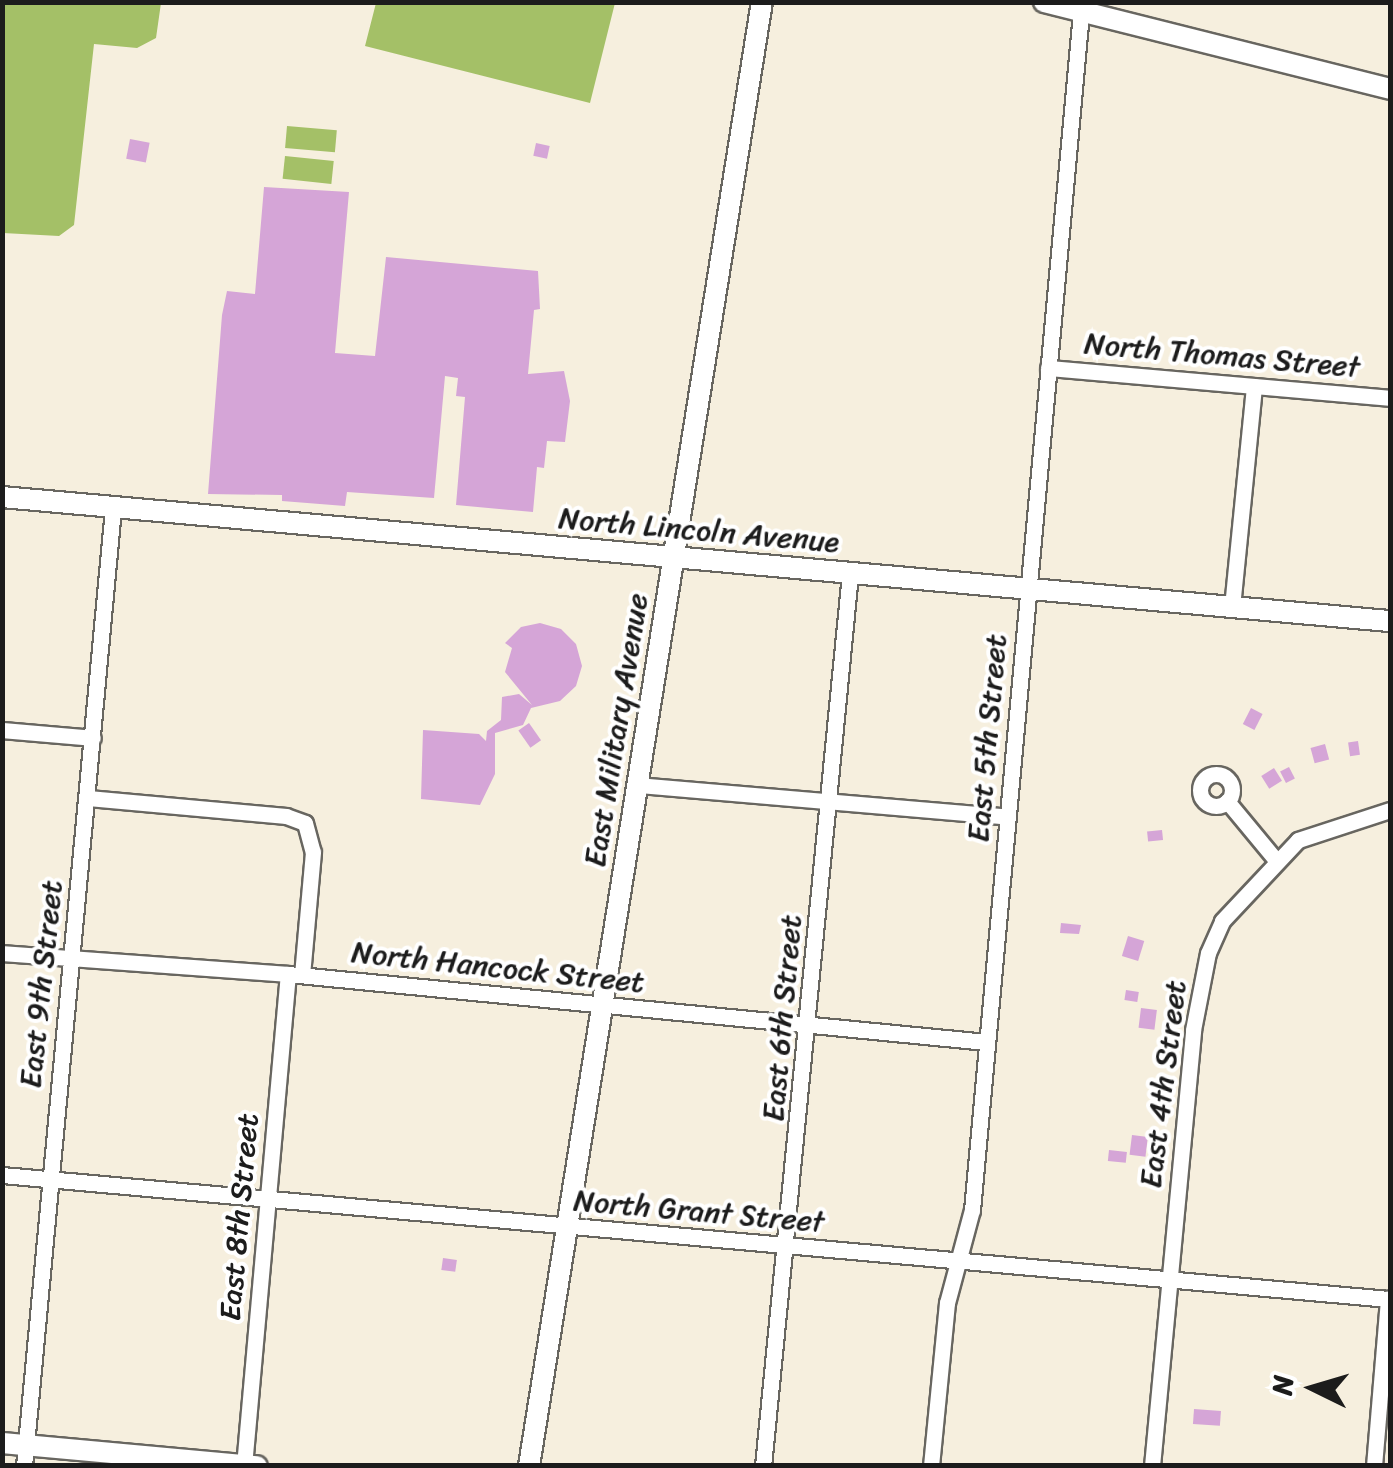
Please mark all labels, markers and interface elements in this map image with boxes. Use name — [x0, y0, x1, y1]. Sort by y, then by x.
street label: North Thomas Street — [1082, 325, 1362, 385]
street label: North Lincoln Avenue — [557, 500, 841, 560]
street label: East Military Avenue — [577, 591, 655, 869]
street label: East 5th Street — [960, 633, 1014, 843]
street label: East 9th Street — [12, 878, 70, 1090]
street label: East 6th Street — [755, 913, 809, 1123]
street label: North Hancock Street — [350, 934, 646, 1000]
street label: East 4th Street — [1132, 978, 1194, 1190]
street label: East 8th Street — [212, 1112, 266, 1322]
street label: North Grant Street — [571, 1182, 827, 1240]
north arrow — [1263, 1338, 1363, 1438]
text: N — [1257, 1374, 1308, 1397]

